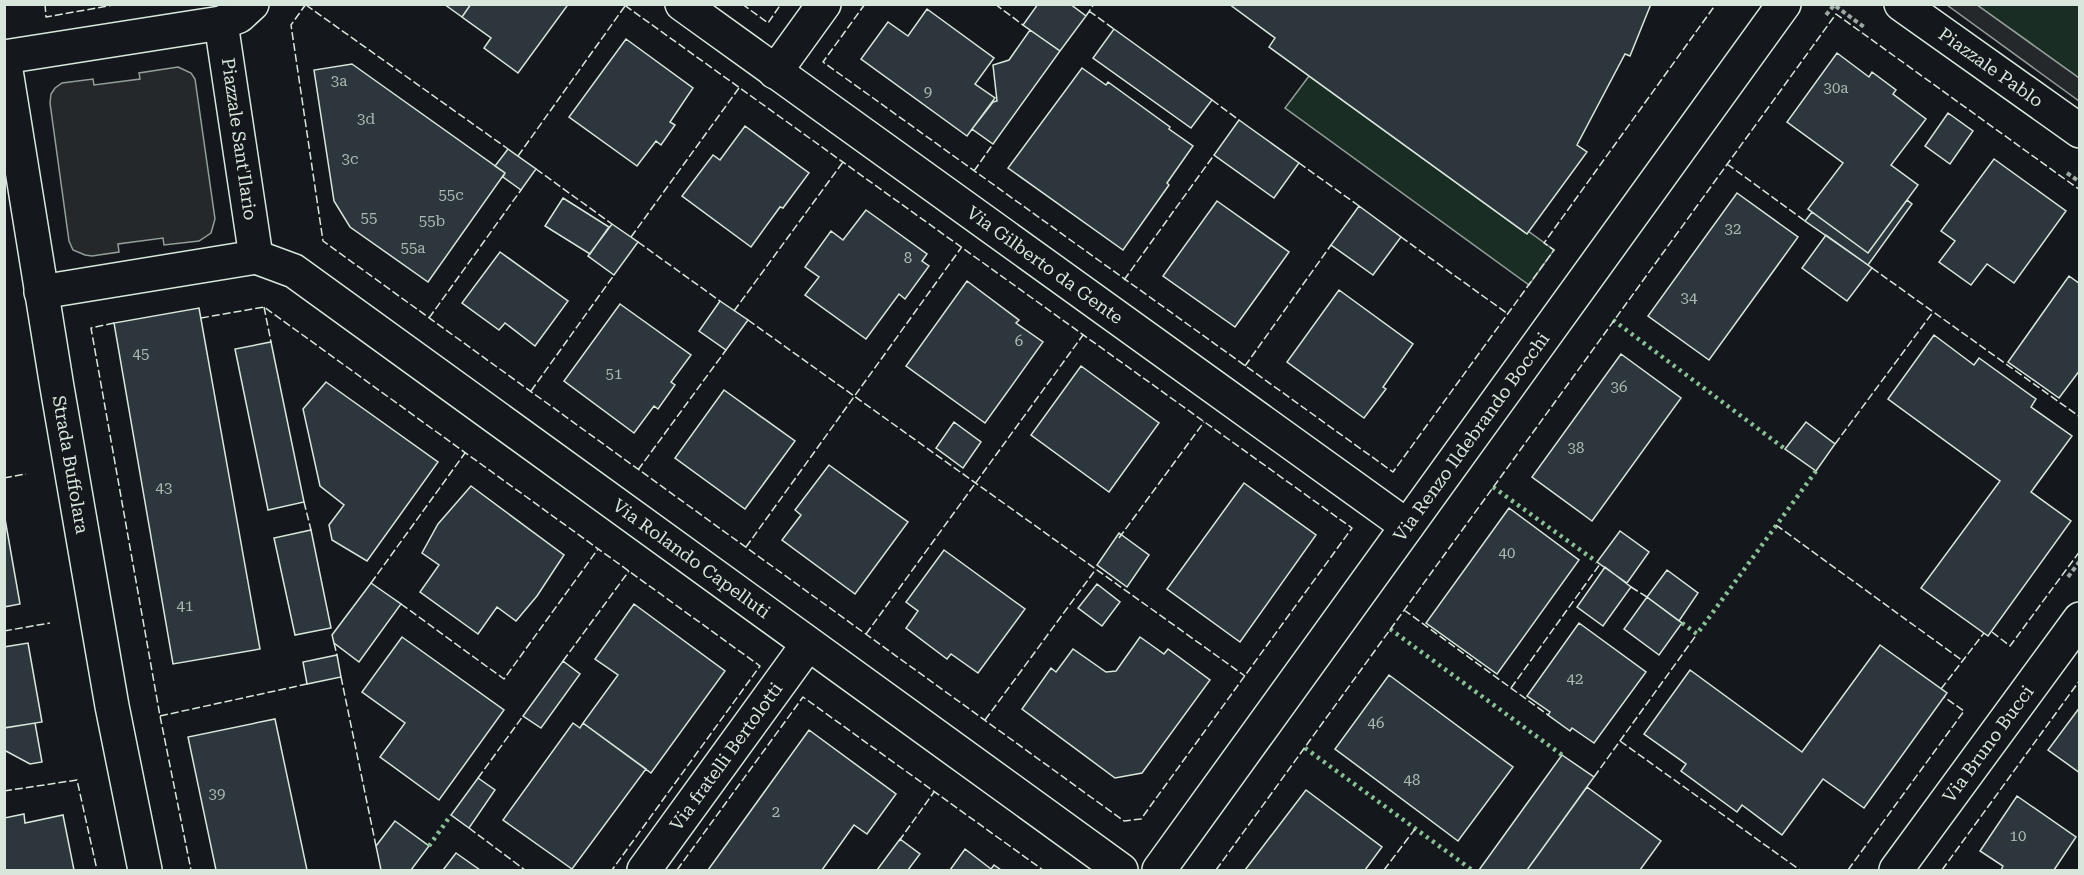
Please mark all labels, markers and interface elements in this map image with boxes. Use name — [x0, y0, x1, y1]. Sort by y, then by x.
street label: Piazzale Pablo — [1935, 23, 2047, 111]
street label: Piazzale Sant'Ilario — [218, 56, 261, 221]
house number: 3a — [331, 72, 347, 90]
house number: 30a — [1824, 79, 1848, 97]
house number: 9 — [924, 83, 932, 101]
house number: 3d — [357, 110, 375, 128]
house number: 3c — [342, 150, 358, 168]
house number: 55c — [438, 186, 464, 204]
street label: Via Gilberto da Gente — [963, 201, 1127, 328]
house number: 55 — [361, 209, 377, 227]
house number: 55b — [419, 212, 445, 230]
house number: 32 — [1725, 220, 1741, 238]
house number: 55a — [401, 239, 425, 257]
house number: 8 — [904, 249, 912, 267]
house number: 34 — [1681, 289, 1698, 307]
street label: Via Renzo Ildebrando Bocchi — [1389, 328, 1554, 545]
house number: 6 — [1015, 332, 1023, 350]
house number: 45 — [133, 345, 149, 363]
house number: 51 — [606, 365, 622, 383]
house number: 36 — [1611, 378, 1627, 396]
street label: Strada Buffolara — [49, 394, 93, 536]
house number: 38 — [1568, 439, 1584, 457]
house number: 43 — [156, 479, 172, 497]
street label: Via Rolando Capelluti — [609, 494, 774, 622]
house number: 40 — [1499, 544, 1515, 562]
house number: 41 — [177, 597, 193, 615]
house number: 42 — [1567, 670, 1583, 688]
street label: Via fratelli Bertolotti — [665, 678, 787, 834]
street label: Via Bruno Bucci — [1938, 681, 2038, 806]
house number: 46 — [1368, 714, 1384, 732]
house number: 48 — [1404, 771, 1420, 789]
house number: 39 — [209, 785, 225, 803]
house number: 2 — [772, 803, 780, 821]
house number: 10 — [2010, 827, 2026, 845]

